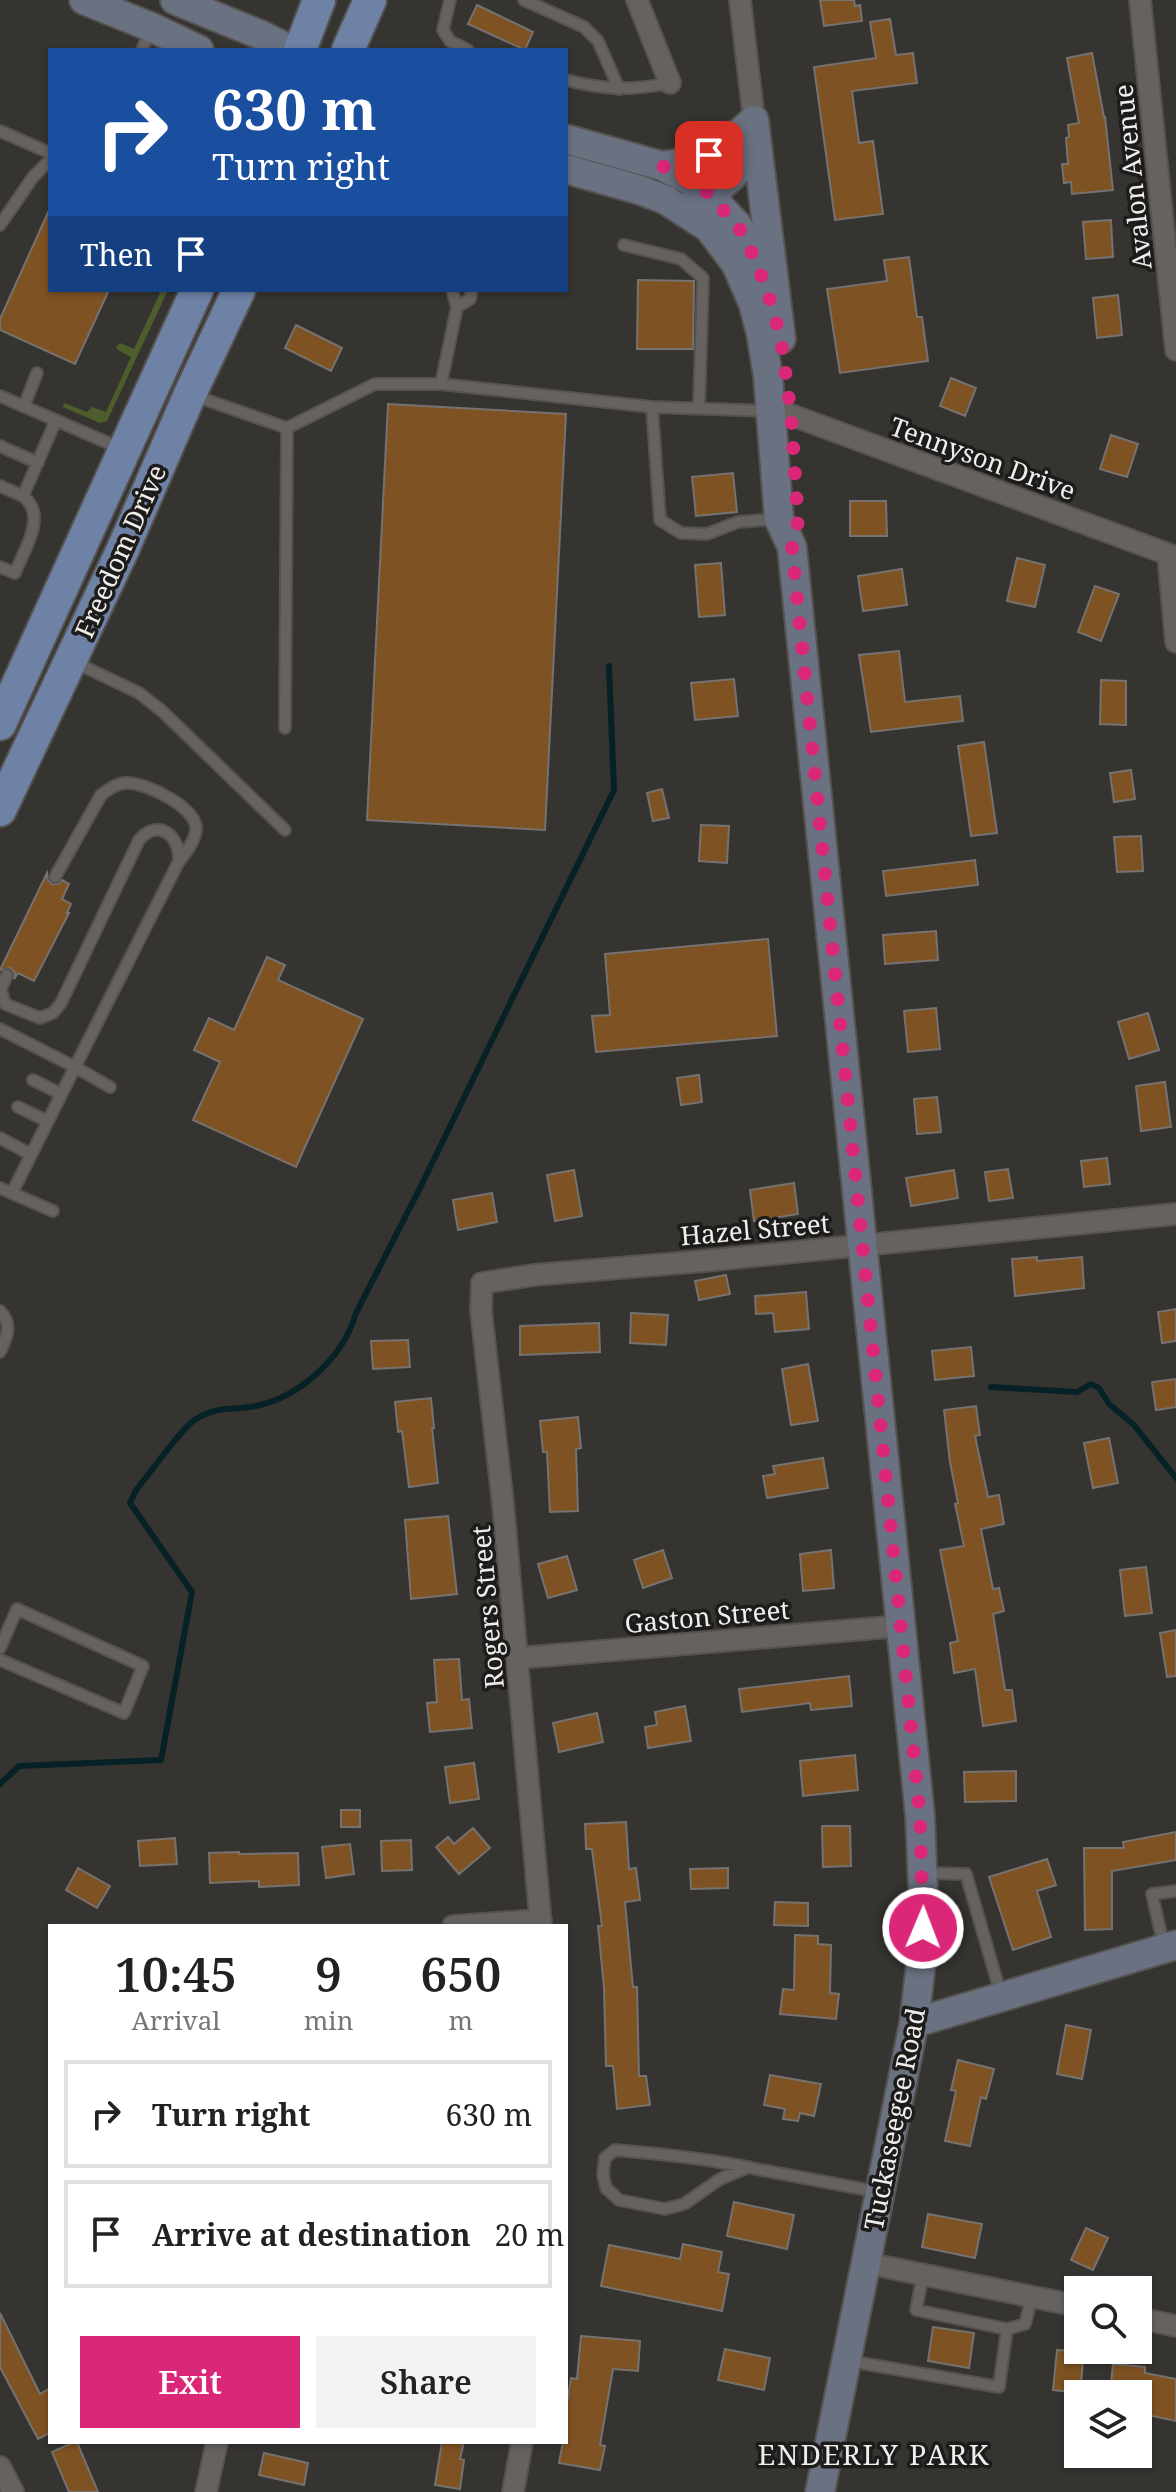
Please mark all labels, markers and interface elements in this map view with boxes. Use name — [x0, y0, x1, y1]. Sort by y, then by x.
text: 630 m — [212, 70, 377, 146]
icon: right — [80, 80, 184, 184]
street label: Avalon Avenue — [1104, 83, 1160, 271]
pin — [675, 121, 743, 189]
icon: arrive — [687, 133, 731, 177]
text: Turn right — [212, 142, 390, 191]
icon: arrive — [169, 232, 213, 276]
text: Then — [80, 234, 153, 275]
street label: Tennyson Drive — [885, 408, 1081, 508]
street label: Freedom Drive — [66, 459, 174, 643]
street label: Hazel Street — [679, 1205, 831, 1253]
street label: Rogers Street — [462, 1524, 512, 1690]
street label: Gaston Street — [623, 1591, 791, 1641]
position arrow — [881, 1886, 965, 1970]
text: 10:45 — [115, 1941, 237, 2006]
text: 9 — [315, 1941, 342, 2006]
text: 650 — [420, 1941, 501, 2006]
text: Arrival — [131, 2002, 220, 2038]
text: min — [304, 2002, 353, 2038]
text: m — [448, 2002, 473, 2038]
street label: Tuckaseegee Road — [855, 2005, 933, 2233]
icon: right — [84, 2092, 128, 2136]
text: Turn right — [152, 2094, 310, 2135]
text: 630 m — [446, 2094, 532, 2135]
icon: arrive — [84, 2212, 128, 2256]
text: Arrive at destination — [152, 2214, 471, 2255]
text: 20 m — [495, 2214, 564, 2255]
map controls — [1064, 2276, 1152, 2468]
button: search — [1064, 2276, 1152, 2364]
button: Exit — [80, 2336, 300, 2428]
button: Share — [316, 2336, 536, 2428]
button: layers — [1064, 2380, 1152, 2468]
district label: ENDERLY PARK — [758, 2435, 990, 2473]

